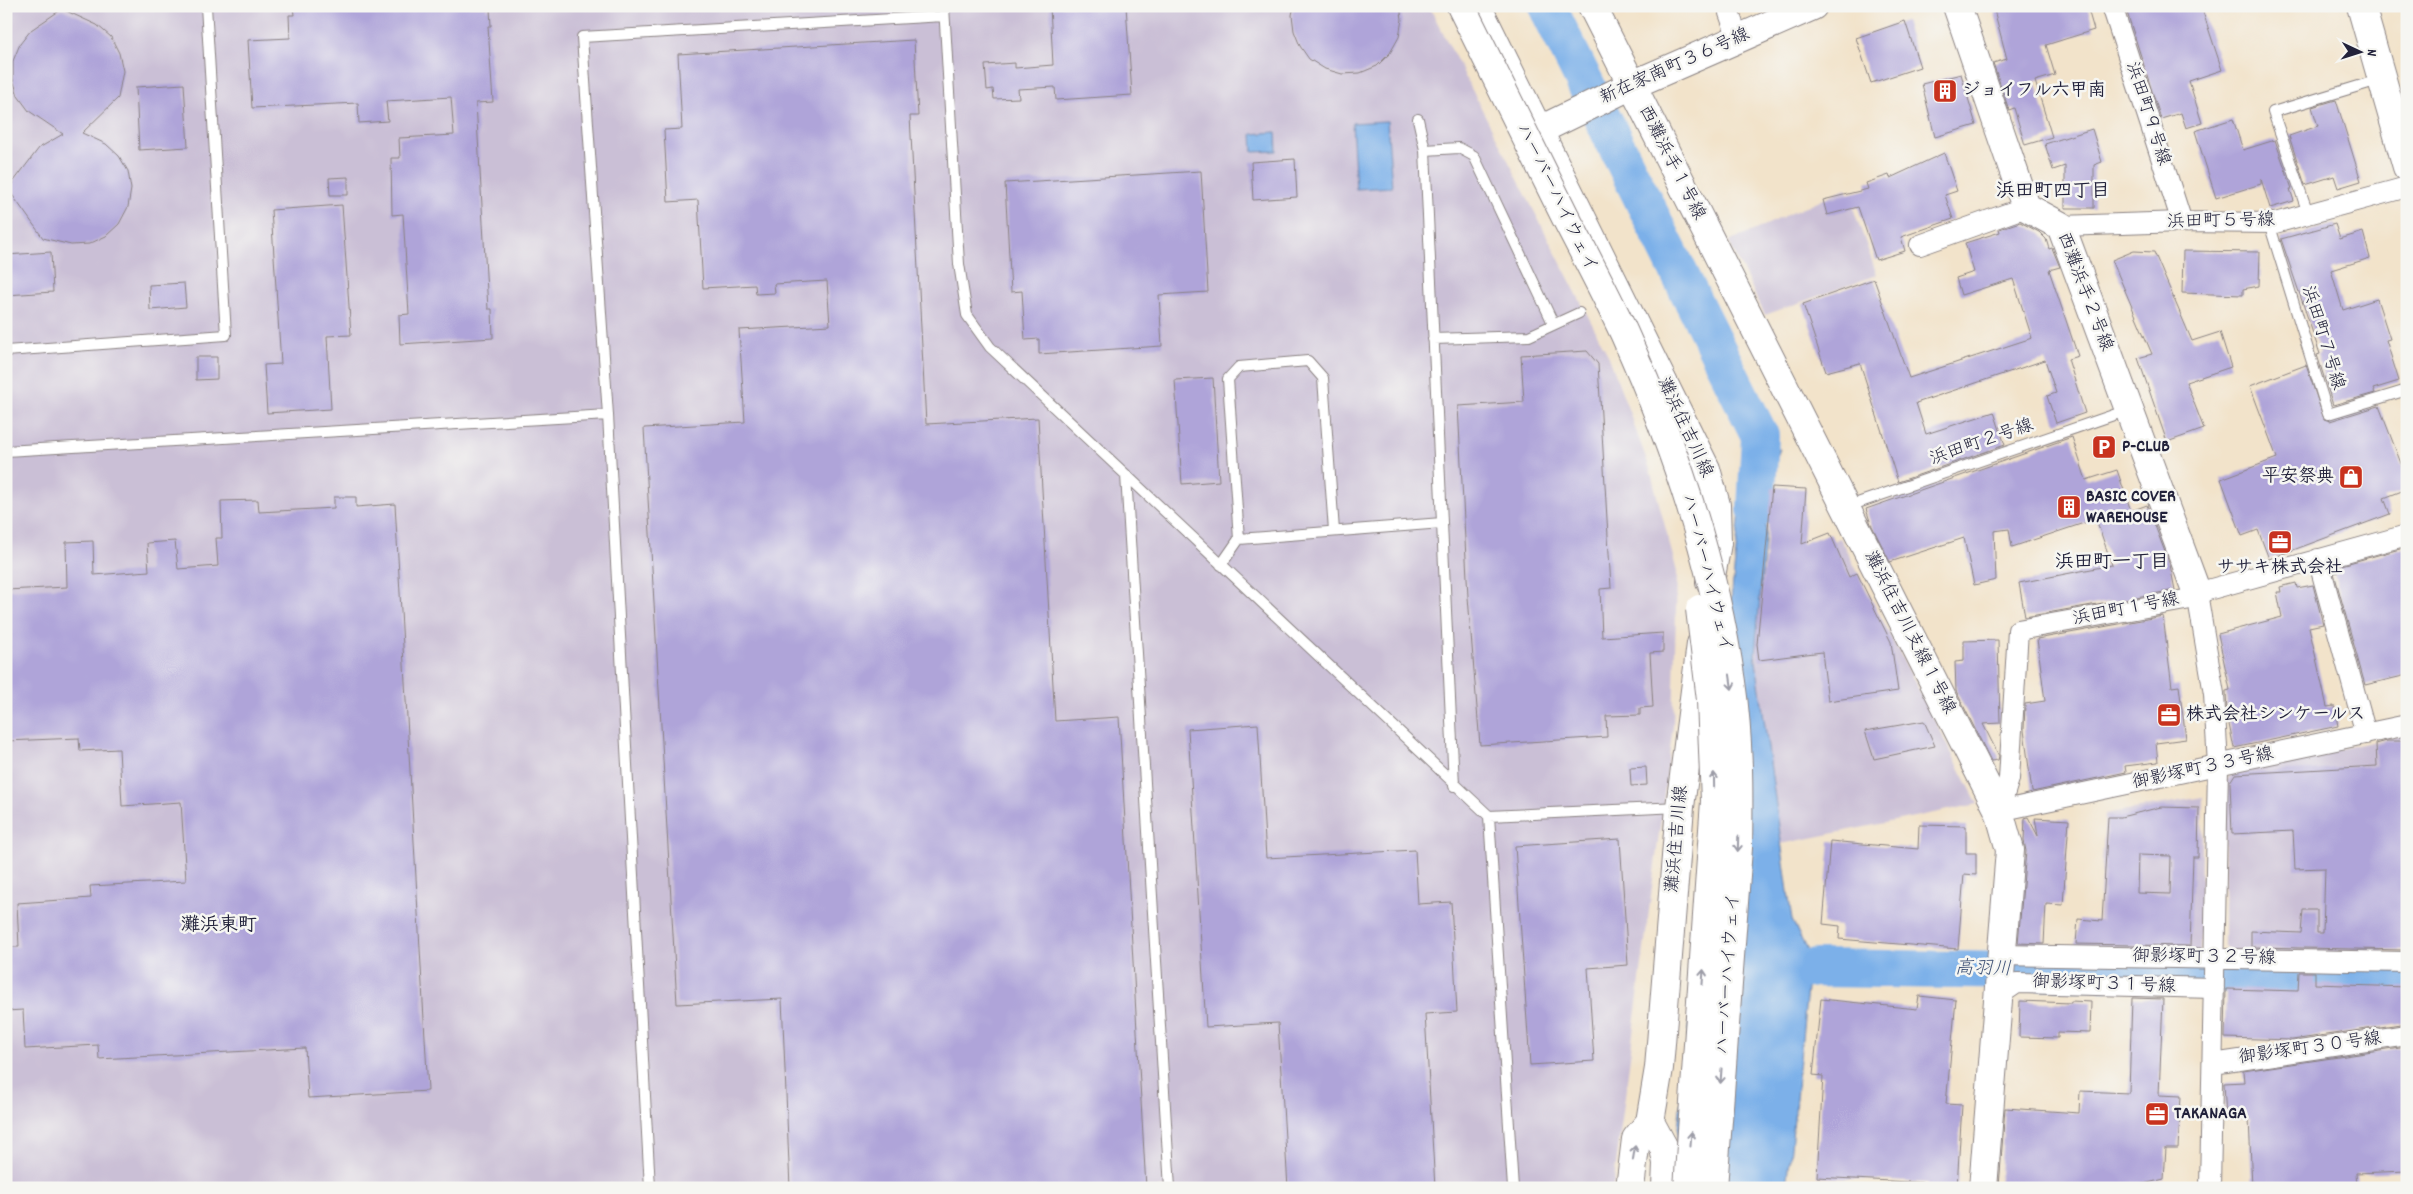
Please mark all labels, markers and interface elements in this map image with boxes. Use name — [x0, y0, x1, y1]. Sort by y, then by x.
street label: 新在家南町３６号線 — [1596, 23, 1754, 111]
north arrow — [2336, 28, 2386, 78]
text: N — [2361, 49, 2381, 57]
street label: 浜田町９号線 — [2118, 59, 2176, 169]
building icon: ジョイフル六甲南 — [1932, 78, 1958, 104]
place label: ジョイフル六甲南 — [1962, 79, 2106, 104]
street label: 西灘浜手１号線 — [1631, 101, 1711, 225]
street label: ハーバーハイウェイ — [1509, 120, 1603, 276]
district label: 浜田町四丁目 — [1996, 179, 2110, 206]
street label: 浜田町５号線 — [2167, 209, 2275, 235]
street label: 西灘浜手２号線 — [2050, 229, 2118, 355]
street label: 浜田町７号線 — [2294, 283, 2350, 393]
street label: 灘浜住吉川線 — [1650, 374, 1718, 482]
street label: 浜田町２号線 — [1927, 414, 2037, 472]
parking icon: P-CLUB — [2091, 434, 2117, 460]
place label: P-CLUB — [2122, 435, 2170, 460]
shop icon: 平安祭典 — [2338, 464, 2364, 490]
place label: 平安祭典 — [2262, 465, 2334, 490]
place label: BASIC COVER WAREHOUSE — [2086, 485, 2176, 531]
street label: ハーバーハイウェイ — [1674, 491, 1738, 655]
building icon: BASIC COVER WAREHOUSE — [2056, 494, 2082, 520]
office icon: ササキ株式会社 — [2267, 529, 2293, 555]
street label: 灘浜住吉川支線１号線 — [1857, 547, 1961, 719]
district label: 浜田町一丁目 — [2055, 550, 2169, 577]
place label: ササキ株式会社 — [2217, 556, 2343, 581]
street label: 浜田町１号線 — [2071, 587, 2181, 633]
one-way arrow — [1726, 673, 1736, 689]
office icon: 株式会社シンケールス — [2156, 702, 2182, 728]
place label: 株式会社シンケールス — [2186, 703, 2365, 728]
street label: 御影塚町３３号線 — [2130, 742, 2276, 796]
one-way arrow — [1709, 772, 1719, 788]
street label: 灘浜住吉川線 — [1661, 784, 1695, 894]
one-way arrow — [1733, 836, 1742, 852]
street label: ハーバーハイウェイ — [1711, 892, 1747, 1056]
district label: 灘浜東町 — [181, 913, 257, 940]
street label: 御影塚町３２号線 — [2132, 944, 2276, 972]
water label: 高羽川 — [1954, 956, 2012, 984]
one-way arrow — [1698, 969, 1708, 985]
street label: 御影塚町３１号線 — [2032, 970, 2176, 1000]
street label: 御影塚町３０号線 — [2237, 1027, 2383, 1071]
one-way arrow — [1717, 1068, 1726, 1084]
office icon: TAKANAGA — [2144, 1101, 2170, 1127]
place label: TAKANAGA — [2174, 1102, 2247, 1127]
one-way arrow — [1686, 1131, 1696, 1147]
one-way arrow — [1629, 1145, 1639, 1161]

